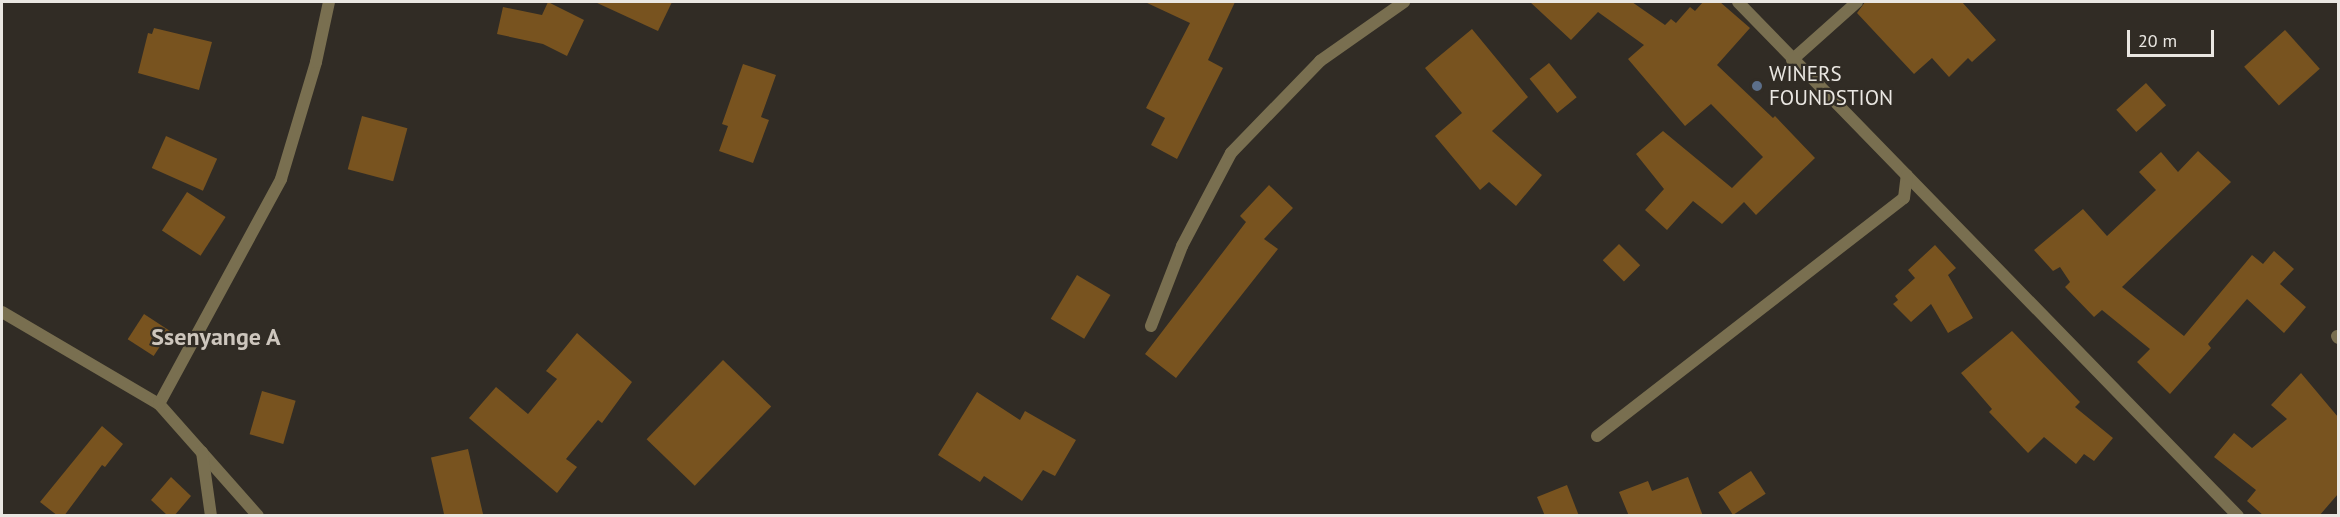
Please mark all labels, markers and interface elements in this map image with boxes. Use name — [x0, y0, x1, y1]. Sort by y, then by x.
scale bar — [2130, 18, 2217, 56]
text: 20 m — [2138, 29, 2177, 52]
place label: WINERS FOUNDSTION — [1769, 61, 1893, 111]
marker: WINERS FOUNDSTION — [1750, 79, 1764, 93]
district label: Ssenyange A — [151, 323, 281, 351]

